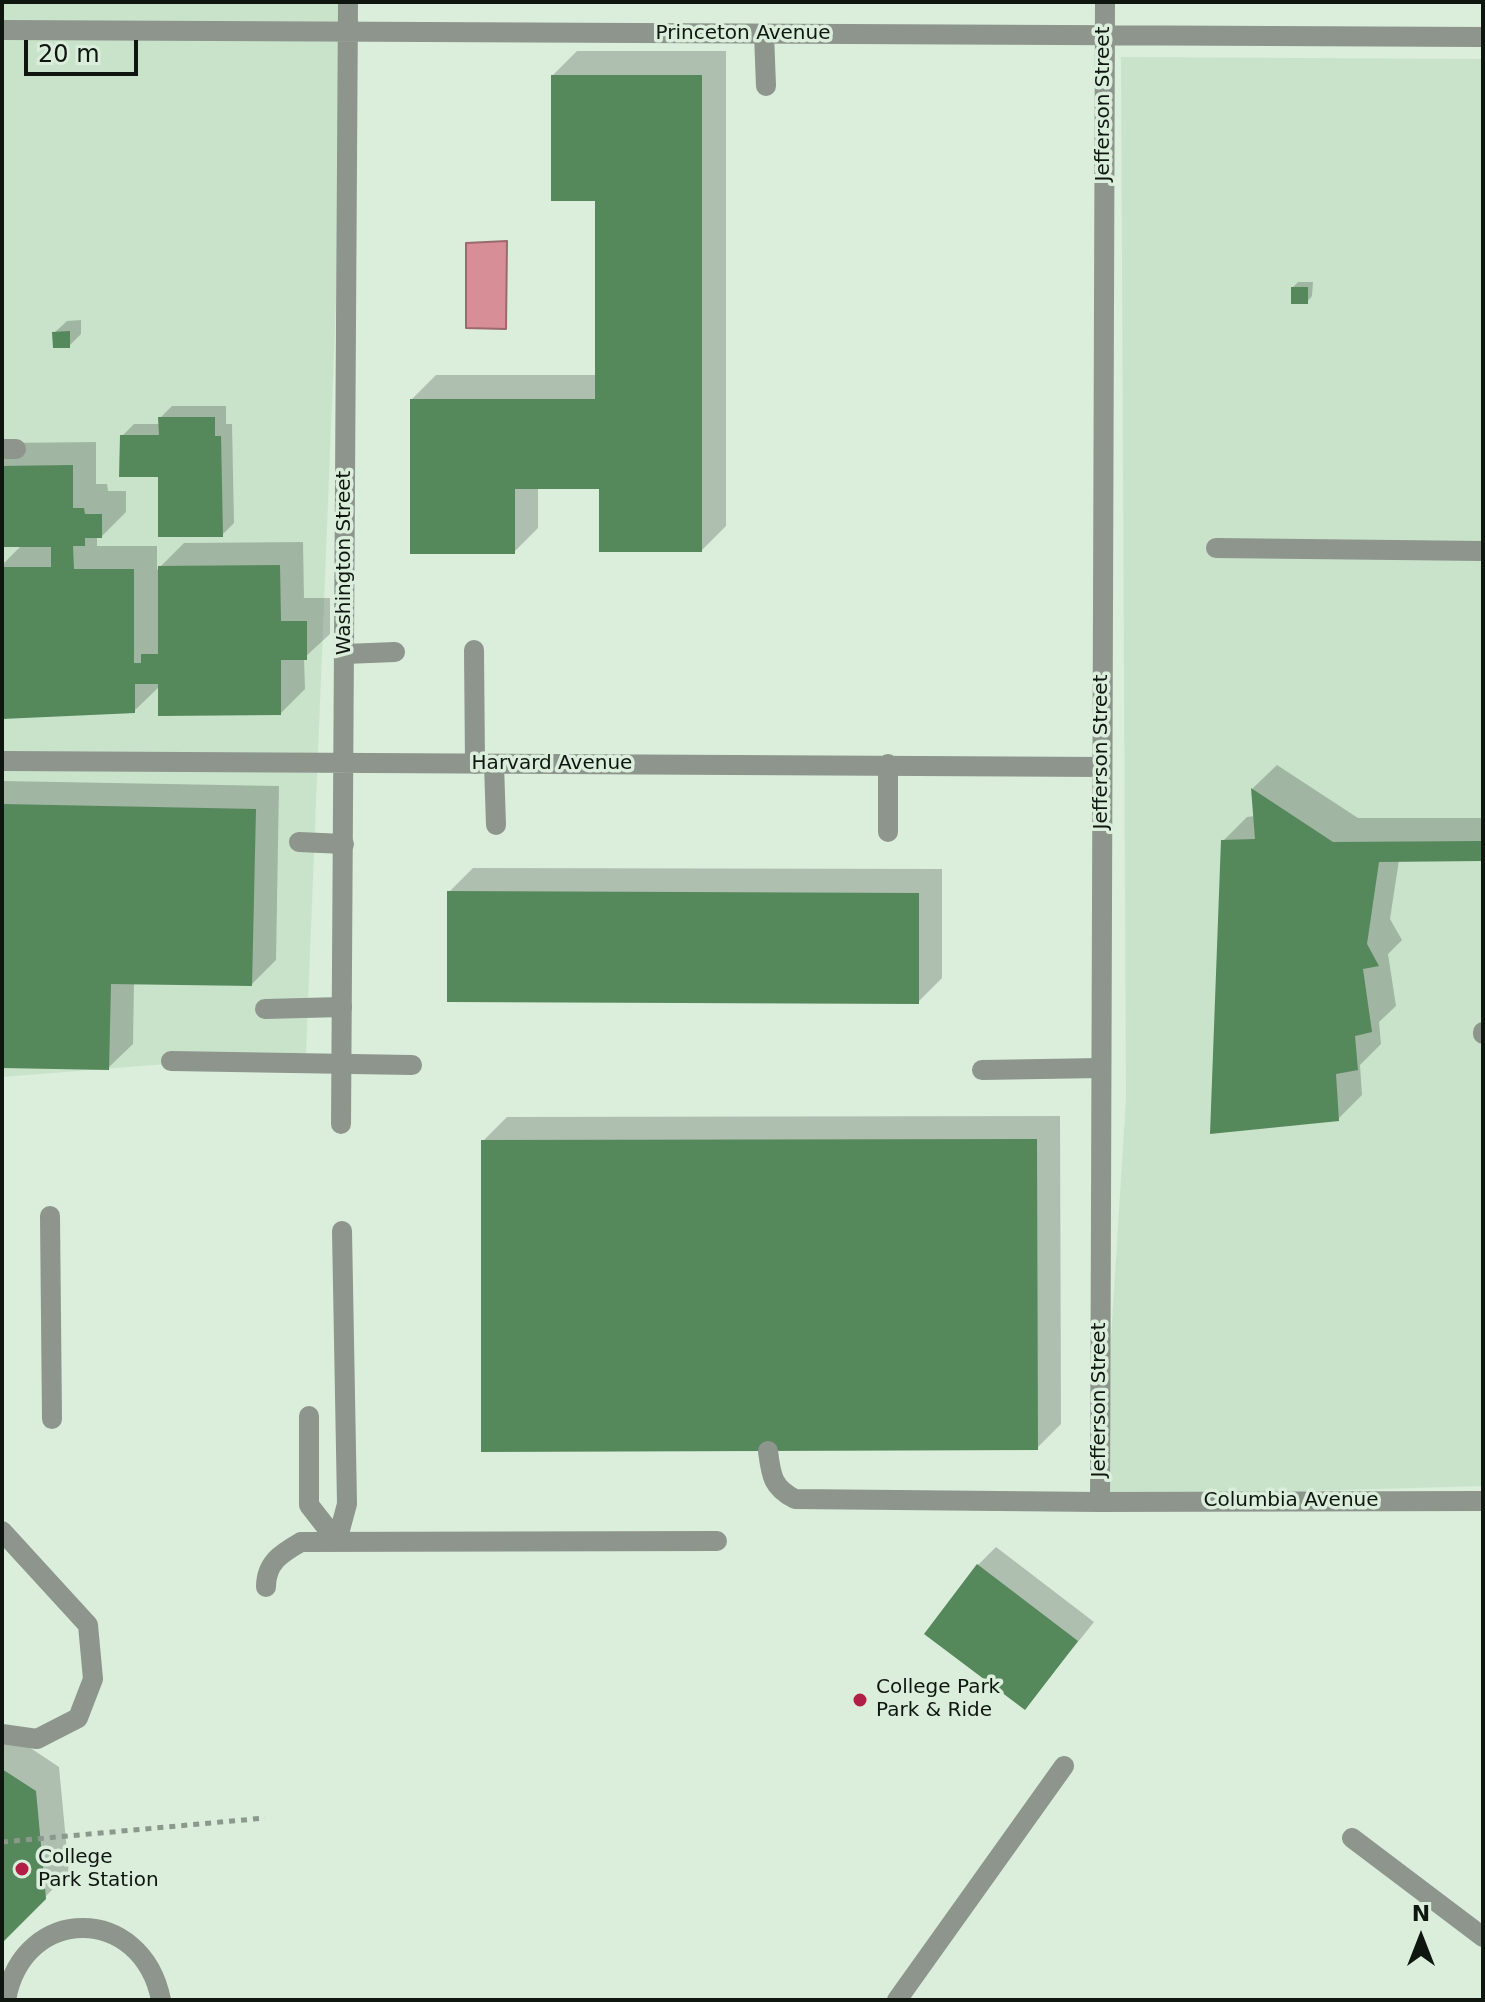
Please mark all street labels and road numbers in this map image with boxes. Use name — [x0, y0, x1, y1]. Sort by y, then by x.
street label: Princeton Avenue — [656, 22, 830, 46]
street label: Jefferson Street — [1092, 27, 1116, 181]
street label: Washington Street — [333, 471, 357, 655]
street label: Jefferson Street — [1090, 675, 1114, 829]
street label: Harvard Avenue — [472, 752, 632, 776]
street label: Jefferson Street — [1088, 1323, 1112, 1477]
street label: Columbia Avenue — [1203, 1489, 1379, 1513]

